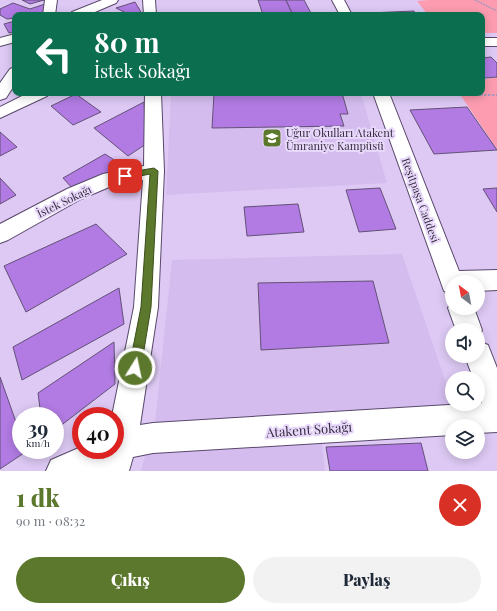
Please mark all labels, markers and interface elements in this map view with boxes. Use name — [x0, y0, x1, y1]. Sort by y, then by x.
text: 80 m — [94, 23, 160, 60]
icon: left — [28, 28, 80, 80]
text: İstek Sokağı — [94, 59, 191, 83]
place label: Uğur Okulları Atakent Ümraniye Kampüsü — [286, 125, 394, 153]
school or university icon: Uğur Okulları Atakent Ümraniye Kampüsü — [261, 127, 283, 149]
street label: Reşitpaşa Caddesi — [399, 156, 443, 244]
pin — [108, 159, 142, 193]
icon: arrive — [114, 165, 136, 187]
street label: İstek Sokağı — [34, 181, 94, 221]
north arrow — [445, 275, 485, 315]
map controls — [445, 275, 485, 459]
button: sound — [445, 323, 485, 363]
position arrow — [114, 347, 156, 389]
button: search — [445, 371, 485, 411]
speed limit sign: 40 — [72, 407, 124, 459]
text: 39 — [28, 414, 48, 441]
street label: Atakent Sokağı — [264, 418, 353, 441]
button: layers — [445, 419, 485, 459]
text: km/h — [26, 436, 50, 450]
text: 1 dk — [16, 481, 60, 513]
button: close — [439, 484, 481, 526]
text: 90 m · 08:32 — [16, 512, 85, 529]
button: Çıkış — [16, 557, 245, 603]
button: Paylaş — [253, 557, 481, 603]

